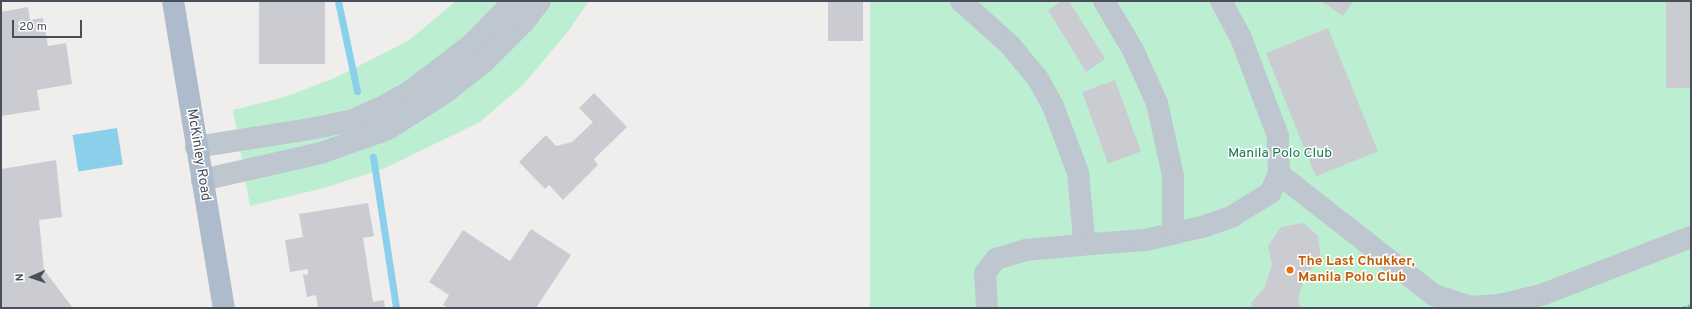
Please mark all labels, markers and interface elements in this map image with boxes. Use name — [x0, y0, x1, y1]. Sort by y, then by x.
scale bar — [14, 12, 84, 38]
text: 20 m — [19, 19, 47, 35]
street label: McKinley Road — [182, 108, 214, 202]
park label: Manila Polo Club — [1228, 146, 1332, 162]
place label: The Last Chukker, Manila Polo Club — [1298, 254, 1415, 286]
north arrow — [12, 257, 52, 297]
marker: The Last Chukker, Manila Polo Club — [1285, 265, 1295, 275]
text: N — [13, 273, 27, 282]

